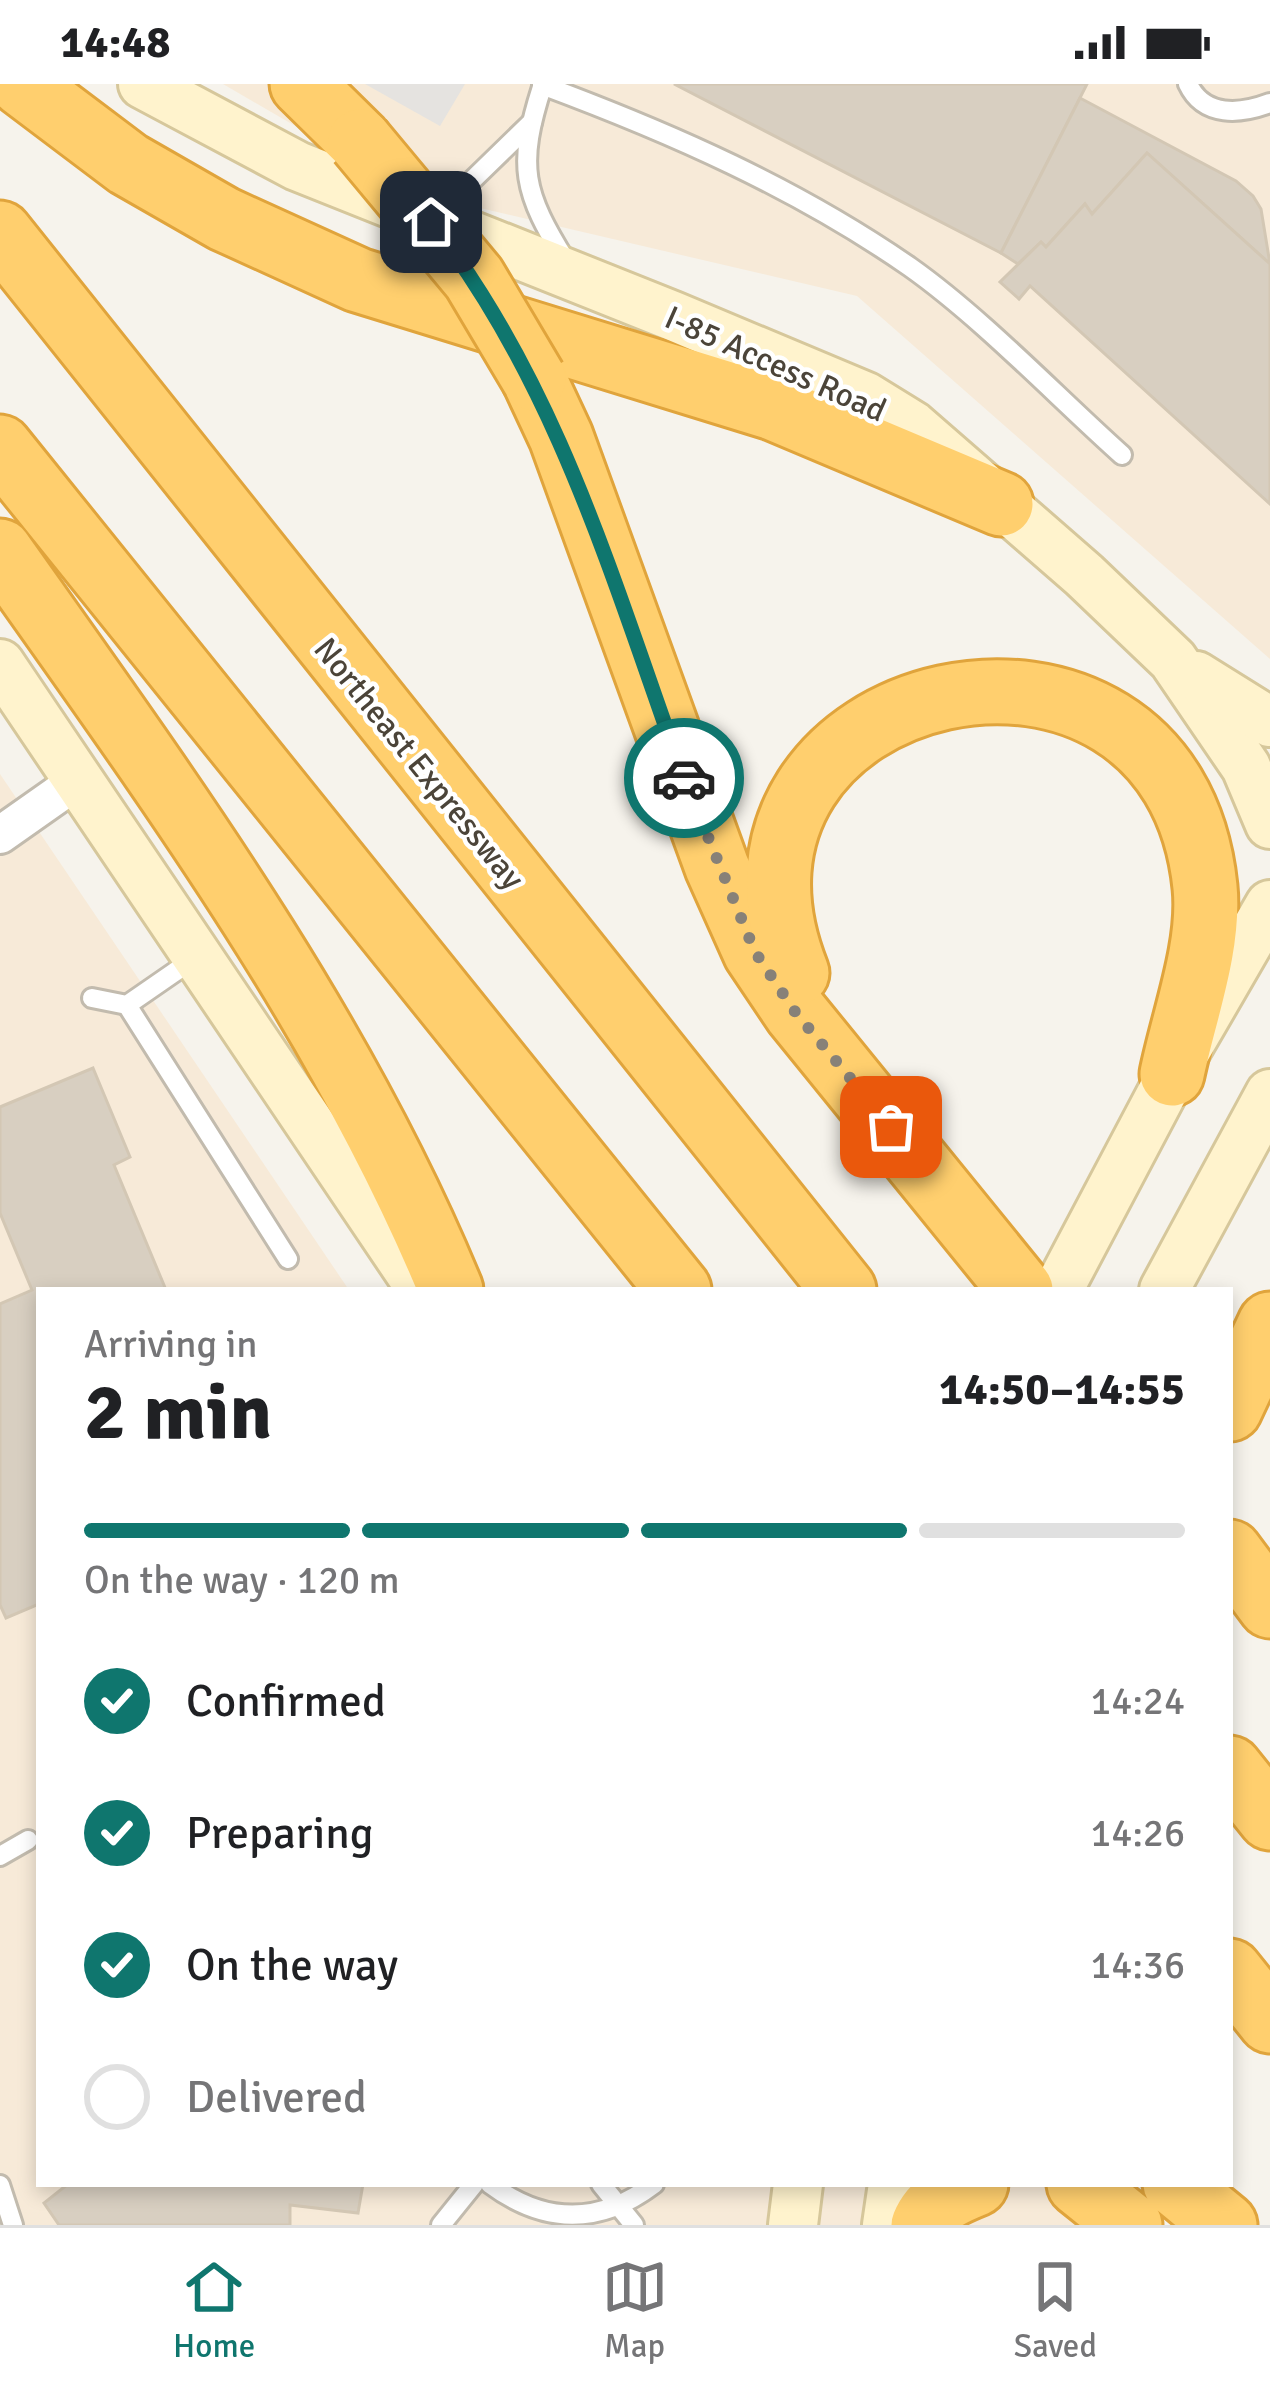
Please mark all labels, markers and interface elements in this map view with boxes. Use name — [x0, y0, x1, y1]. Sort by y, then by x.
text: 14:48 — [60, 15, 170, 70]
pin — [380, 171, 482, 273]
icon: home — [398, 189, 464, 255]
street label: I-85 Access Road — [658, 297, 892, 432]
street label: Northeast Expressway — [305, 630, 533, 899]
courier — [624, 718, 744, 838]
icon: car — [651, 745, 717, 811]
pin — [840, 1076, 942, 1178]
icon: bag — [858, 1094, 924, 1160]
text: Arriving in — [84, 1320, 258, 1368]
text: 14:50–14:55 — [939, 1362, 1185, 1417]
text: 2 min — [84, 1365, 272, 1461]
text: On the way · 120 m — [84, 1556, 400, 1604]
icon: check — [84, 1668, 150, 1734]
text: Confirmed — [186, 1674, 386, 1729]
text: 14:24 — [1090, 1677, 1185, 1725]
icon: check — [84, 1800, 150, 1866]
text: Preparing — [186, 1806, 374, 1861]
text: 14:26 — [1090, 1809, 1185, 1857]
icon: check — [84, 1932, 150, 1998]
text: On the way — [186, 1938, 398, 1993]
text: 14:36 — [1090, 1941, 1185, 1989]
text: Delivered — [186, 2070, 367, 2125]
tab: Home — [173, 2254, 255, 2367]
tab: Map — [602, 2254, 668, 2367]
tab: Saved — [1014, 2254, 1097, 2367]

